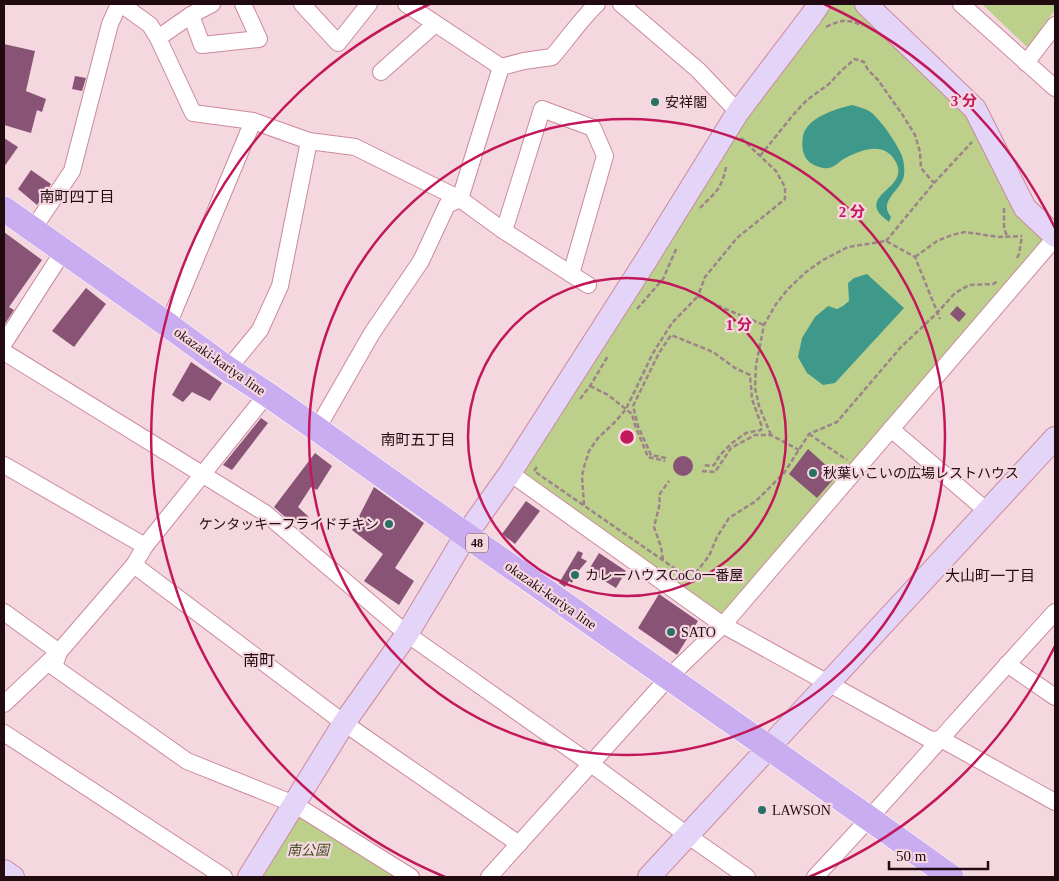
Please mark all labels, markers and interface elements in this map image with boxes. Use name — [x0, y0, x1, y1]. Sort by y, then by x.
text: 3 分 — [951, 93, 977, 109]
place label: 安祥閣 — [665, 95, 707, 110]
marker: 安祥閣 — [649, 96, 661, 108]
district label: 南町四丁目 — [39, 189, 115, 205]
text: 2 分 — [839, 204, 865, 220]
text: 1 分 — [726, 317, 752, 333]
street label: okazaki-kariya line — [171, 324, 268, 398]
centre of rings — [618, 428, 636, 446]
district label: 南町五丁目 — [380, 432, 456, 448]
place label: 秋葉いこいの広場レストハウス — [823, 466, 1019, 481]
marker: 秋葉いこいの広場レストハウス — [807, 467, 819, 479]
place label: ケンタッキーフライドチキン — [199, 517, 379, 532]
marker: ケンタッキーフライドチキン — [383, 518, 395, 530]
road number: 48 — [466, 534, 488, 552]
street label: okazaki-kariya line — [502, 558, 599, 632]
place label: カレーハウスCoCo一番屋 — [585, 568, 743, 583]
district label: 大山町一丁目 — [945, 568, 1035, 584]
marker: カレーハウスCoCo一番屋 — [569, 569, 581, 581]
place label: SATO — [681, 625, 716, 640]
marker: SATO — [665, 626, 677, 638]
district label: 南町 — [243, 652, 275, 669]
place label: LAWSON — [772, 803, 831, 818]
marker: LAWSON — [756, 804, 768, 816]
scale bar — [889, 838, 988, 870]
park label: 南公園 — [287, 843, 331, 858]
text: 50 m — [896, 848, 927, 864]

